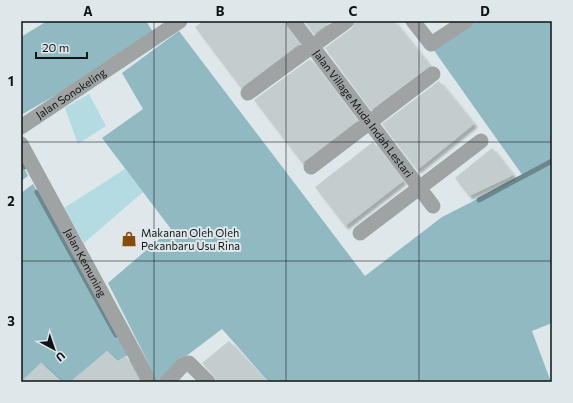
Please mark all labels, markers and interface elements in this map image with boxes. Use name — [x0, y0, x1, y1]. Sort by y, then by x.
text: A — [83, 3, 93, 19]
text: B — [216, 3, 225, 19]
text: C — [349, 3, 358, 19]
text: D — [480, 3, 490, 19]
scale bar — [36, 34, 87, 60]
text: 20 m — [42, 40, 69, 54]
street label: Jalan Village Muda Indah Lestari — [310, 47, 416, 180]
street label: Jalan Sonokeling — [33, 65, 108, 122]
text: 1 — [8, 73, 14, 89]
text: 2 — [7, 193, 15, 209]
street label: Jalan Kemuning — [61, 226, 110, 299]
place label: Makanan Oleh Oleh Pekanbaru Usu Rina — [141, 226, 240, 252]
shop icon: Makanan Oleh Oleh Pekanbaru Usu Rina — [120, 230, 138, 248]
text: 3 — [7, 313, 15, 329]
north arrow — [34, 329, 74, 369]
text: U — [54, 349, 68, 365]

